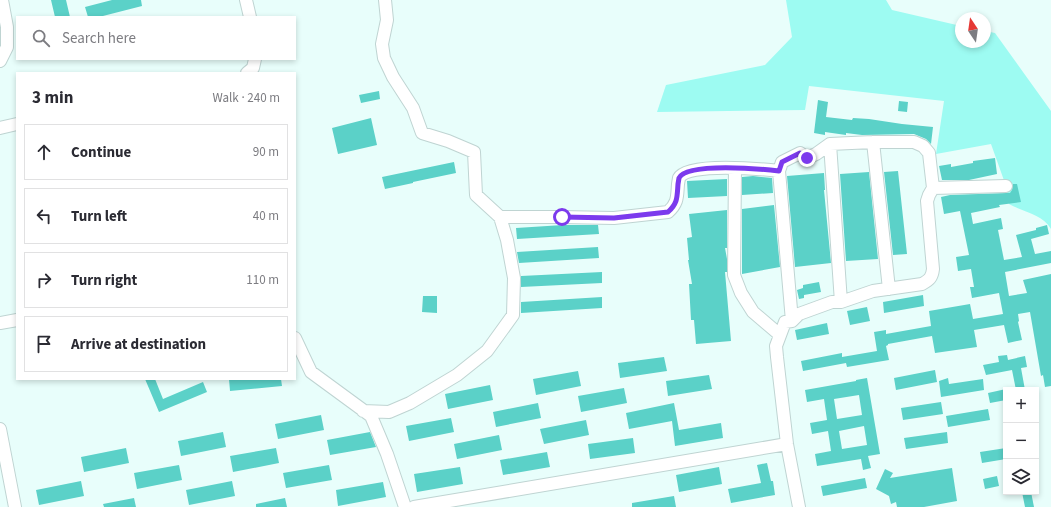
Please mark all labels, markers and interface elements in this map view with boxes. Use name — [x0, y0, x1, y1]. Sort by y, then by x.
north arrow — [955, 12, 991, 48]
search box — [16, 16, 296, 60]
icon: search — [30, 27, 52, 49]
text: Search here — [62, 28, 136, 49]
text: 3 min — [32, 86, 73, 110]
text: Walk · 240 m — [212, 89, 280, 107]
icon: ahead — [33, 141, 55, 163]
text: Continue — [71, 142, 131, 163]
text: 90 m — [253, 143, 279, 161]
route end — [798, 149, 816, 167]
icon: left — [33, 205, 55, 227]
text: Turn left — [71, 206, 127, 227]
text: 40 m — [253, 207, 279, 225]
route start — [553, 208, 571, 226]
icon: right — [33, 269, 55, 291]
text: Turn right — [71, 270, 137, 291]
text: 110 m — [246, 271, 279, 289]
icon: arrive — [33, 333, 55, 355]
text: Arrive at destination — [71, 334, 206, 355]
map controls — [1003, 387, 1039, 495]
button: + — [1003, 387, 1039, 423]
button: − — [1003, 423, 1039, 459]
button: layers — [1003, 459, 1039, 495]

